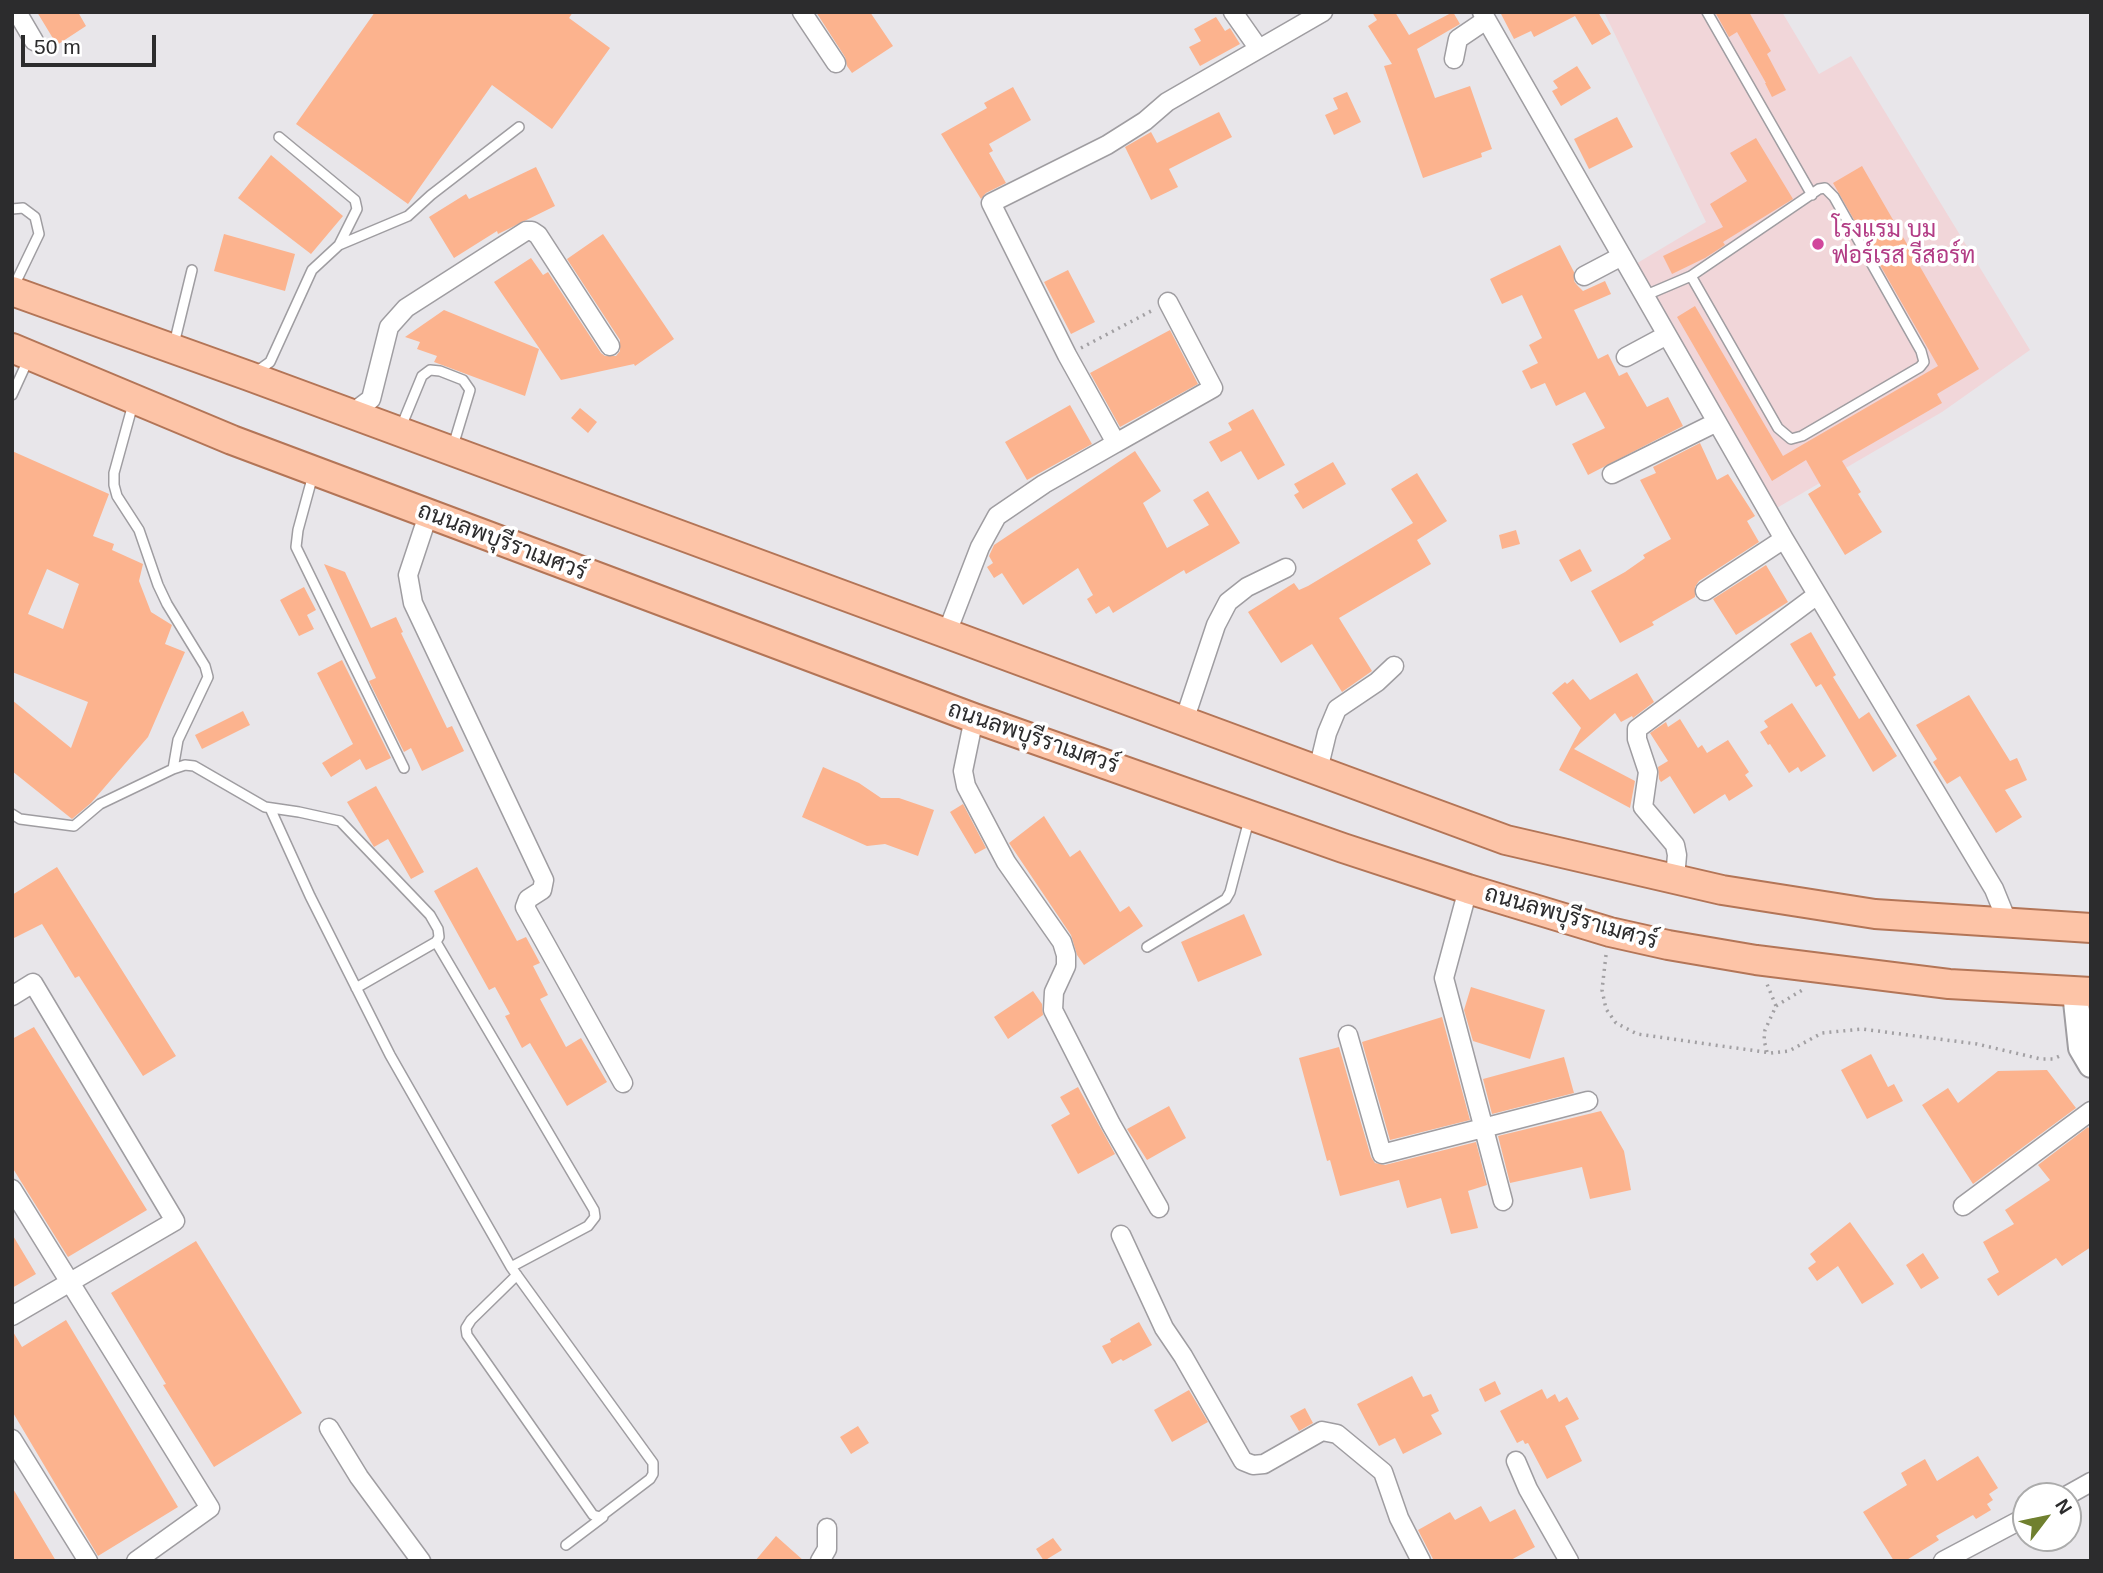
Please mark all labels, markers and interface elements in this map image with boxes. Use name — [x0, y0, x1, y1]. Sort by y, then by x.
scale bar — [24, 21, 159, 65]
text: 50 m — [34, 35, 81, 58]
place label: โรงแรม บูม ฟอร์เรส รีสอร์ท — [1832, 217, 1975, 271]
marker: โรงแรม บูม ฟอร์เรส รีสอร์ท — [1810, 236, 1826, 252]
street label: ถนนลพบุรีราเมศวร์ — [414, 497, 590, 587]
street label: ถนนลพบุรีราเมศวร์ — [944, 696, 1122, 780]
street label: ถนนลพบุรีราเมศวร์ — [1481, 880, 1661, 956]
north arrow — [2012, 1482, 2082, 1552]
text: N — [2051, 1495, 2076, 1518]

